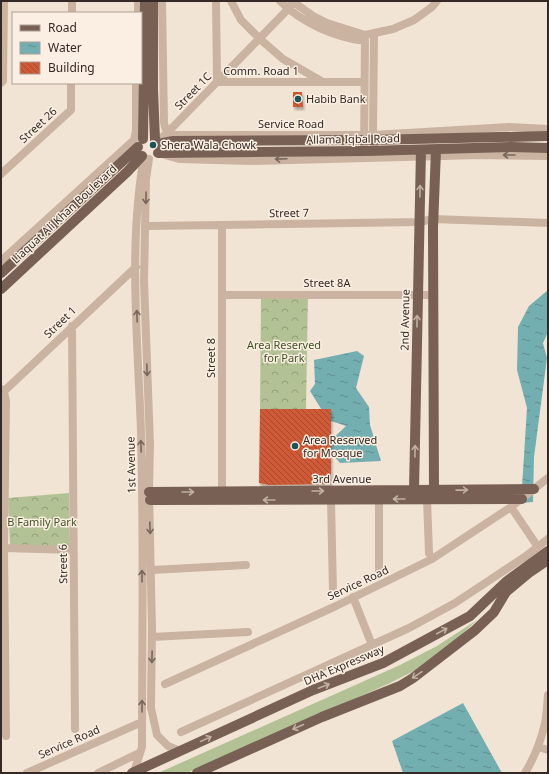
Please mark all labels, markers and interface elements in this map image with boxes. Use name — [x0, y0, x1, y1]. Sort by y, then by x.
legend — [12, 12, 142, 84]
text: Road — [48, 19, 77, 36]
text: Water — [48, 39, 82, 56]
text: Building — [48, 59, 95, 76]
street label: Comm. Road 1 — [223, 63, 299, 78]
street label: Street 1C — [171, 69, 214, 113]
place label: Habib Bank — [306, 91, 366, 106]
marker: Habib Bank — [293, 94, 303, 104]
street label: Street 26 — [16, 103, 60, 146]
street label: Service Road — [258, 116, 324, 131]
street label: Allama Iqbal Road — [306, 130, 400, 147]
place label: Shera Wala Chowk — [161, 137, 256, 152]
marker: Shera Wala Chowk — [148, 140, 158, 150]
one-way arrow — [503, 151, 516, 159]
one-way arrow — [275, 156, 288, 163]
street label: Liaquat Ali Khan Boulevard — [8, 161, 119, 266]
one-way arrow — [416, 185, 424, 198]
one-way arrow — [142, 191, 150, 204]
street label: Street 7 — [269, 205, 309, 220]
street label: Street 8A — [304, 275, 351, 290]
street label: 2nd Avenue — [396, 289, 413, 351]
street label: Street 1 — [40, 302, 79, 341]
one-way arrow — [133, 310, 141, 323]
one-way arrow — [413, 315, 421, 328]
park label: Area Reserved for Park — [247, 337, 321, 365]
street label: Street 8 — [203, 338, 218, 378]
one-way arrow — [143, 363, 151, 376]
place label: Area Reserved for Mosque — [303, 432, 377, 460]
street label: 1st Avenue — [123, 436, 138, 494]
one-way arrow — [137, 440, 145, 453]
marker: Area Reserved for Mosque — [290, 441, 300, 451]
one-way arrow — [411, 445, 419, 458]
street label: 3rd Avenue — [313, 471, 371, 486]
one-way arrow — [455, 486, 468, 494]
one-way arrow — [311, 487, 324, 495]
one-way arrow — [181, 488, 194, 496]
one-way arrow — [393, 495, 406, 503]
one-way arrow — [263, 496, 276, 504]
park label: B Family Park — [7, 514, 77, 529]
one-way arrow — [147, 521, 154, 534]
street label: Street 6 — [55, 544, 70, 584]
street label: Service Road — [325, 562, 391, 603]
one-way arrow — [138, 570, 146, 583]
one-way arrow — [436, 627, 448, 634]
street label: DHA Expressway — [301, 641, 387, 688]
one-way arrow — [148, 650, 156, 663]
one-way arrow — [412, 671, 423, 679]
one-way arrow — [318, 681, 330, 689]
one-way arrow — [138, 700, 146, 713]
street label: Service Road — [36, 721, 102, 762]
one-way arrow — [292, 724, 304, 731]
one-way arrow — [199, 735, 211, 742]

